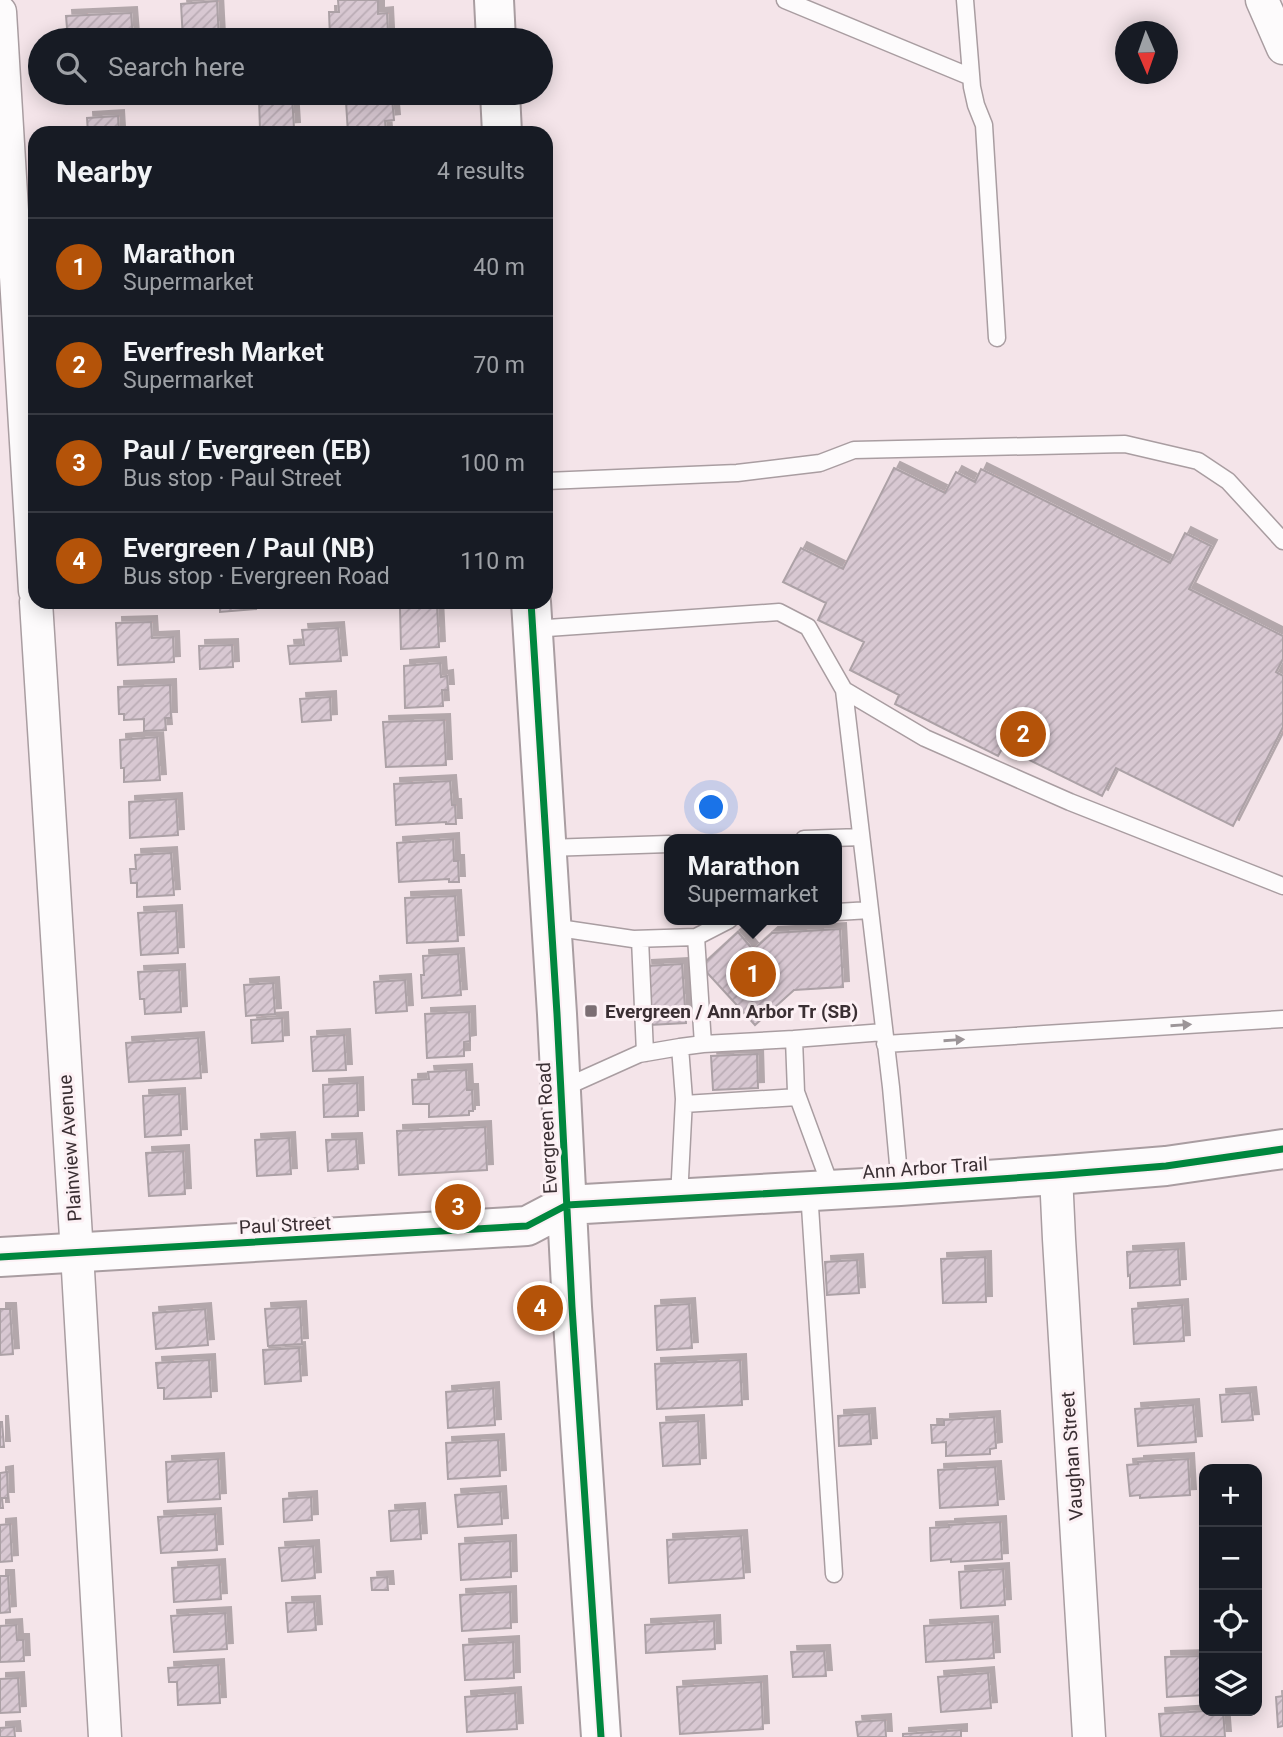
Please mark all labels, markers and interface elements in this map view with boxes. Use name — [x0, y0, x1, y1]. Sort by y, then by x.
north arrow — [1115, 21, 1178, 84]
search box — [28, 28, 553, 105]
icon: search — [52, 48, 90, 86]
text: Search here — [108, 52, 245, 82]
text: Nearby — [56, 154, 152, 189]
text: 4 results — [437, 158, 525, 185]
text: Marathon — [123, 239, 235, 269]
text: 1 — [72, 254, 86, 281]
text: 40 m — [473, 254, 525, 281]
text: Supermarket — [123, 269, 254, 296]
text: Everfresh Market — [123, 337, 324, 367]
text: 2 — [72, 352, 86, 379]
text: 70 m — [473, 352, 525, 379]
text: Supermarket — [123, 367, 254, 394]
text: Paul / Evergreen (EB) — [123, 435, 371, 465]
text: 3 — [72, 450, 86, 477]
text: 100 m — [460, 450, 525, 477]
text: Bus stop · Paul Street — [123, 465, 342, 492]
text: Evergreen / Paul (NB) — [123, 533, 375, 563]
text: 4 — [72, 548, 86, 575]
text: 110 m — [460, 548, 525, 575]
text: Bus stop · Evergreen Road — [123, 563, 390, 590]
pin: 2 — [1000, 708, 1046, 760]
your location — [694, 790, 728, 824]
popup — [664, 834, 842, 925]
text: Marathon — [688, 851, 800, 881]
text: Supermarket — [688, 881, 818, 908]
pin: 1 — [730, 948, 776, 1000]
place label: Evergreen / Ann Arbor Tr (SB) — [605, 1000, 858, 1023]
marker: Evergreen / Ann Arbor Tr (SB) — [583, 1003, 599, 1019]
one-way arrow — [1170, 1019, 1192, 1030]
one-way arrow — [943, 1034, 965, 1045]
street label: Evergreen Road — [532, 1062, 562, 1194]
street label: Plainview Avenue — [53, 1074, 87, 1222]
street label: Ann Arbor Trail — [862, 1152, 988, 1184]
pin: 3 — [435, 1181, 481, 1233]
street label: Paul Street — [238, 1211, 332, 1239]
pin: 4 — [517, 1282, 563, 1334]
street label: Vaughan Street — [1056, 1391, 1088, 1521]
map controls — [1199, 1464, 1262, 1716]
button: + — [1199, 1464, 1262, 1527]
button: − — [1199, 1527, 1262, 1590]
button: locate — [1199, 1590, 1262, 1653]
button: layers — [1199, 1653, 1262, 1716]

